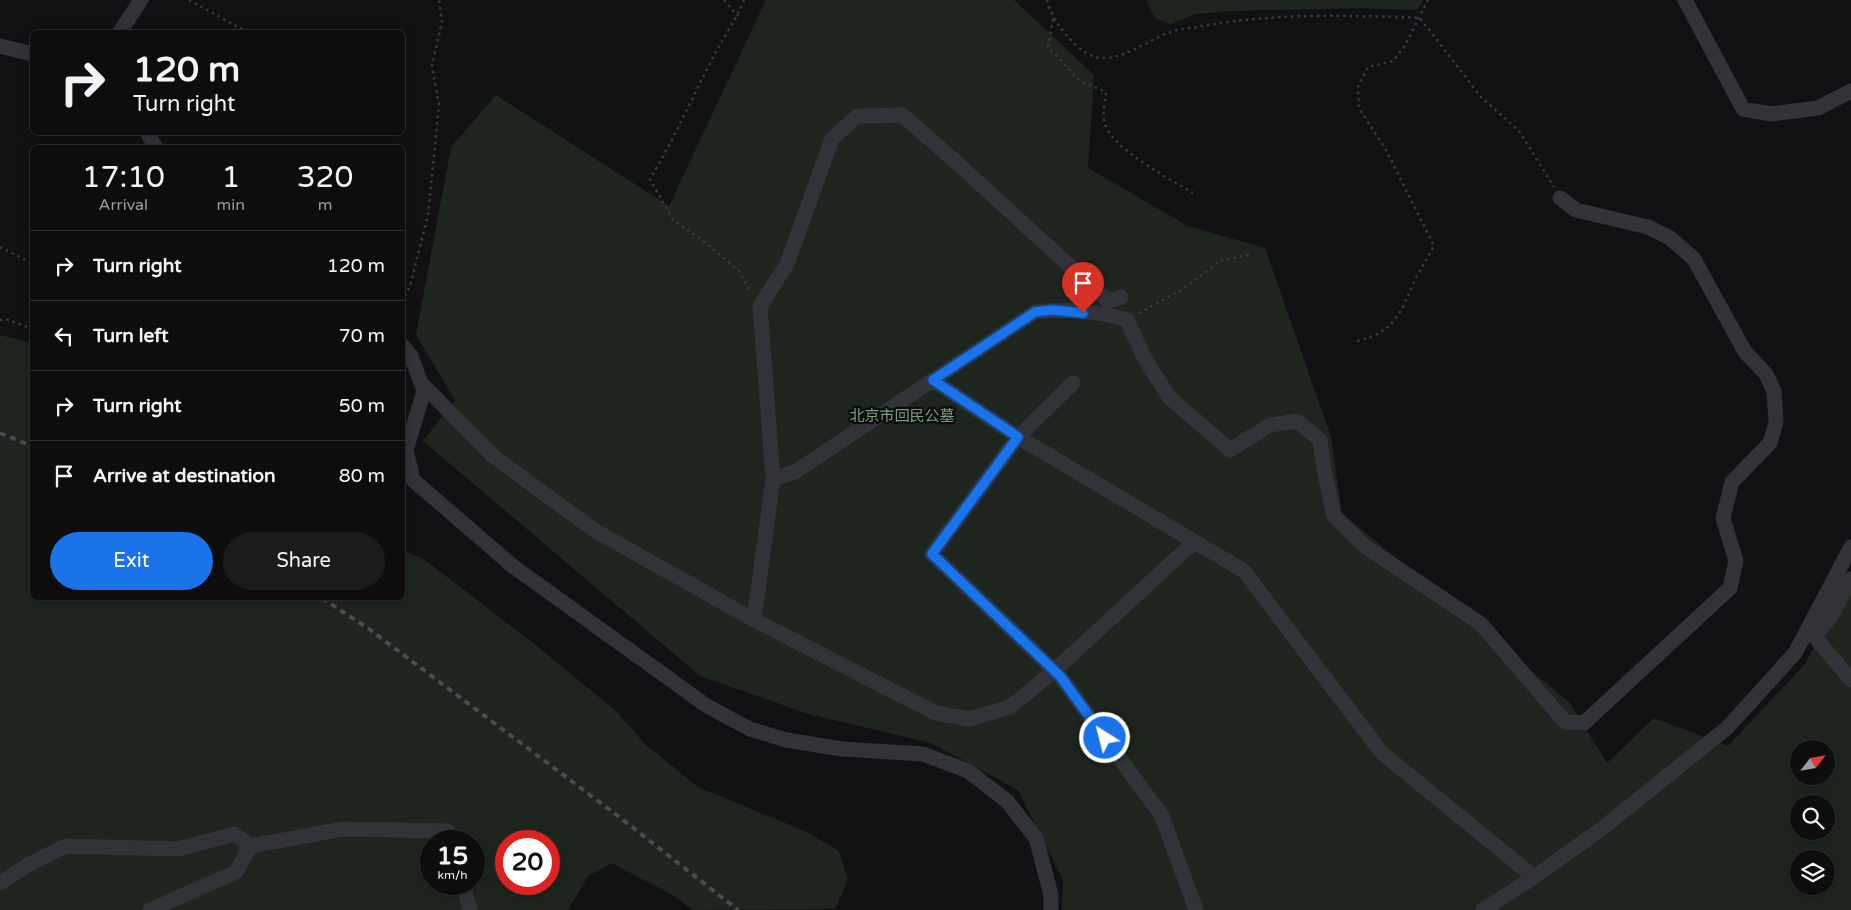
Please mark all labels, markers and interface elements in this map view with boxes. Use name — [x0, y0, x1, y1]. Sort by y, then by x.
text: 120 m — [133, 49, 240, 91]
icon: right — [50, 50, 115, 115]
text: Turn right — [133, 91, 235, 117]
text: 17:10 — [82, 159, 165, 196]
text: 1 — [221, 159, 240, 196]
text: 320 — [297, 159, 353, 196]
text: Arrival — [99, 195, 148, 215]
text: min — [217, 195, 245, 215]
text: m — [318, 195, 332, 215]
icon: right — [50, 252, 78, 280]
text: Turn right — [93, 255, 181, 277]
text: 120 m — [327, 255, 385, 277]
pin — [1062, 262, 1104, 313]
icon: arrive — [1069, 269, 1097, 297]
icon: left — [50, 322, 78, 350]
text: Turn left — [93, 325, 169, 347]
text: 70 m — [339, 325, 385, 347]
icon: right — [50, 392, 78, 420]
text: Turn right — [93, 395, 181, 417]
text: 50 m — [339, 395, 385, 417]
park label: 北京市回民公墓 — [849, 407, 955, 425]
icon: arrive — [50, 462, 78, 490]
text: Arrive at destination — [93, 465, 276, 487]
text: 80 m — [339, 465, 385, 487]
button: Exit — [50, 532, 213, 590]
button: Share — [223, 532, 385, 590]
position arrow — [1078, 711, 1130, 763]
north arrow — [1790, 740, 1835, 785]
map controls — [1790, 740, 1835, 895]
button: search — [1790, 795, 1835, 840]
speed limit sign: 20 — [495, 830, 560, 895]
text: 15 — [437, 841, 468, 871]
button: layers — [1790, 850, 1835, 895]
text: km/h — [437, 868, 468, 882]

